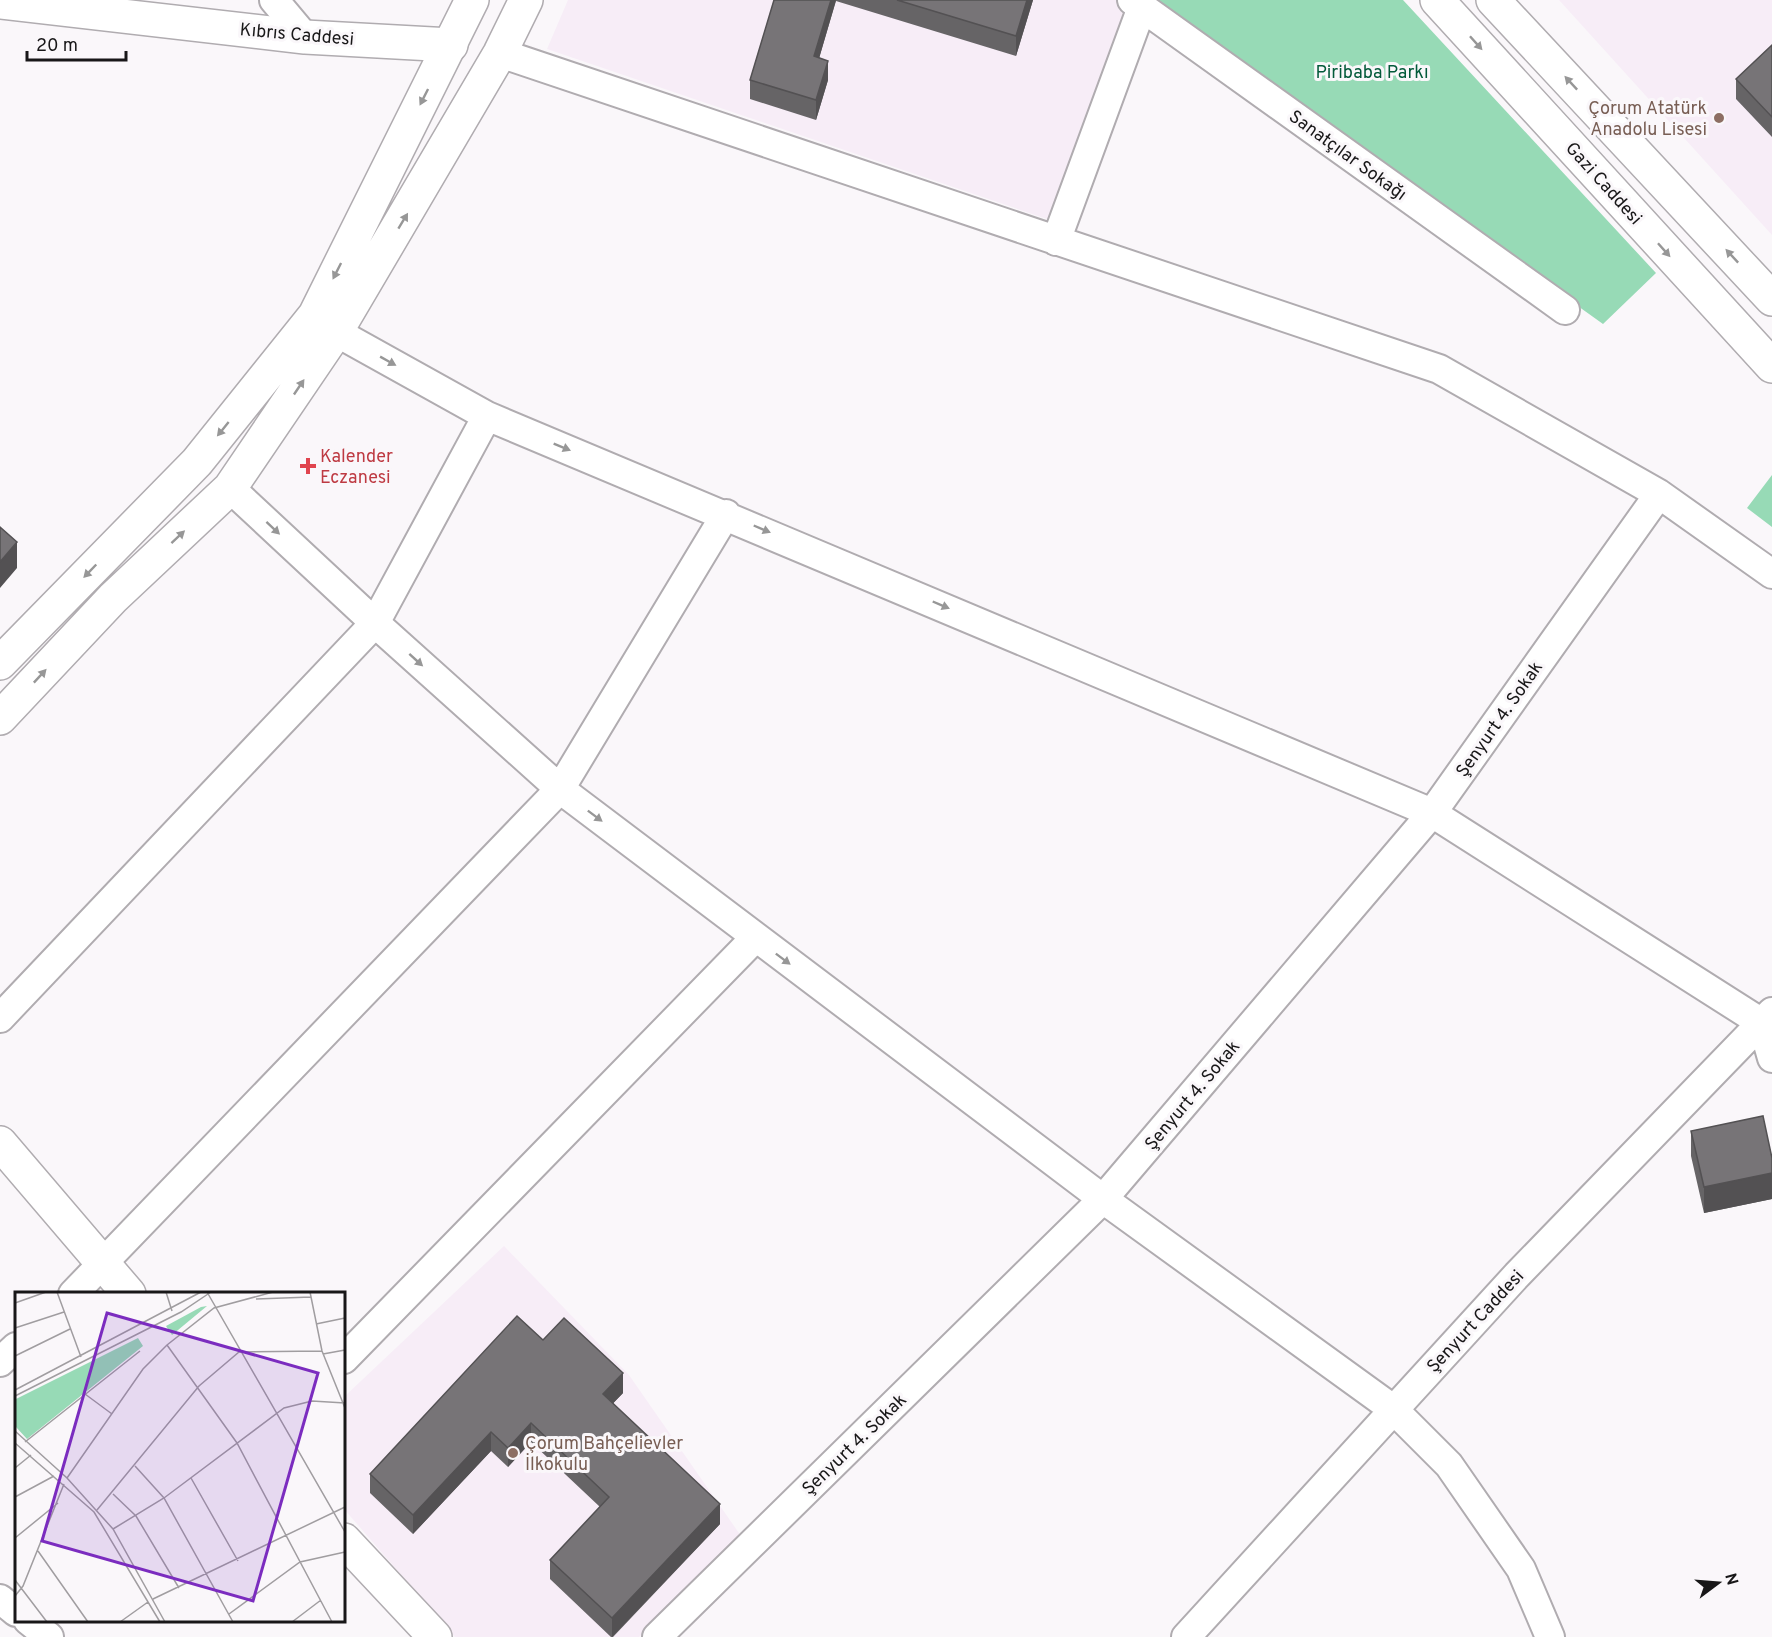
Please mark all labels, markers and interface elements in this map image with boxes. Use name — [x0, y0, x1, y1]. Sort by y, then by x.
street label: Kıbrıs Caddesi — [239, 19, 355, 52]
scale bar — [27, 24, 126, 62]
text: 20 m — [36, 35, 78, 58]
one-way arrow — [1469, 35, 1482, 50]
park label: Piribaba Parkı — [1315, 62, 1429, 85]
one-way arrow — [1564, 76, 1578, 90]
one-way arrow — [420, 89, 429, 106]
place label: Çorum Atatürk Anadolu Lisesi — [1588, 98, 1707, 142]
street label: Sanatçılar Sokağı — [1284, 106, 1410, 207]
marker: Çorum Atatürk Anadolu Lisesi — [1712, 111, 1726, 125]
street label: Gazi Caddesi — [1560, 138, 1646, 230]
one-way arrow — [398, 212, 408, 229]
one-way arrow — [1657, 242, 1671, 257]
one-way arrow — [1725, 249, 1739, 264]
one-way arrow — [332, 263, 341, 280]
one-way arrow — [379, 356, 396, 366]
one-way arrow — [294, 378, 305, 395]
one-way arrow — [217, 421, 230, 437]
one-way arrow — [554, 442, 572, 452]
place label: Kalender Eczanesi — [320, 446, 393, 490]
marker: Kalender Eczanesi — [301, 459, 315, 473]
one-way arrow — [265, 521, 280, 534]
one-way arrow — [753, 525, 771, 534]
one-way arrow — [170, 531, 184, 545]
one-way arrow — [83, 564, 97, 579]
one-way arrow — [933, 600, 951, 610]
one-way arrow — [408, 653, 423, 666]
street label: Şenyurt 4. Sokak — [1452, 657, 1549, 782]
one-way arrow — [33, 668, 47, 683]
one-way arrow — [586, 810, 602, 822]
one-way arrow — [776, 953, 791, 965]
street label: Şenyurt 4. Sokak — [1140, 1036, 1246, 1156]
street label: Şenyurt Caddesi — [1422, 1266, 1530, 1378]
inset map — [15, 1292, 345, 1622]
street label: Şenyurt 4. Sokak — [798, 1389, 912, 1501]
place label: Çorum Bahçelievler İlkokulu — [525, 1433, 683, 1477]
marker: Çorum Bahçelievler İlkokulu — [506, 1446, 520, 1460]
north arrow — [1688, 1553, 1748, 1613]
text: N — [1719, 1571, 1742, 1588]

